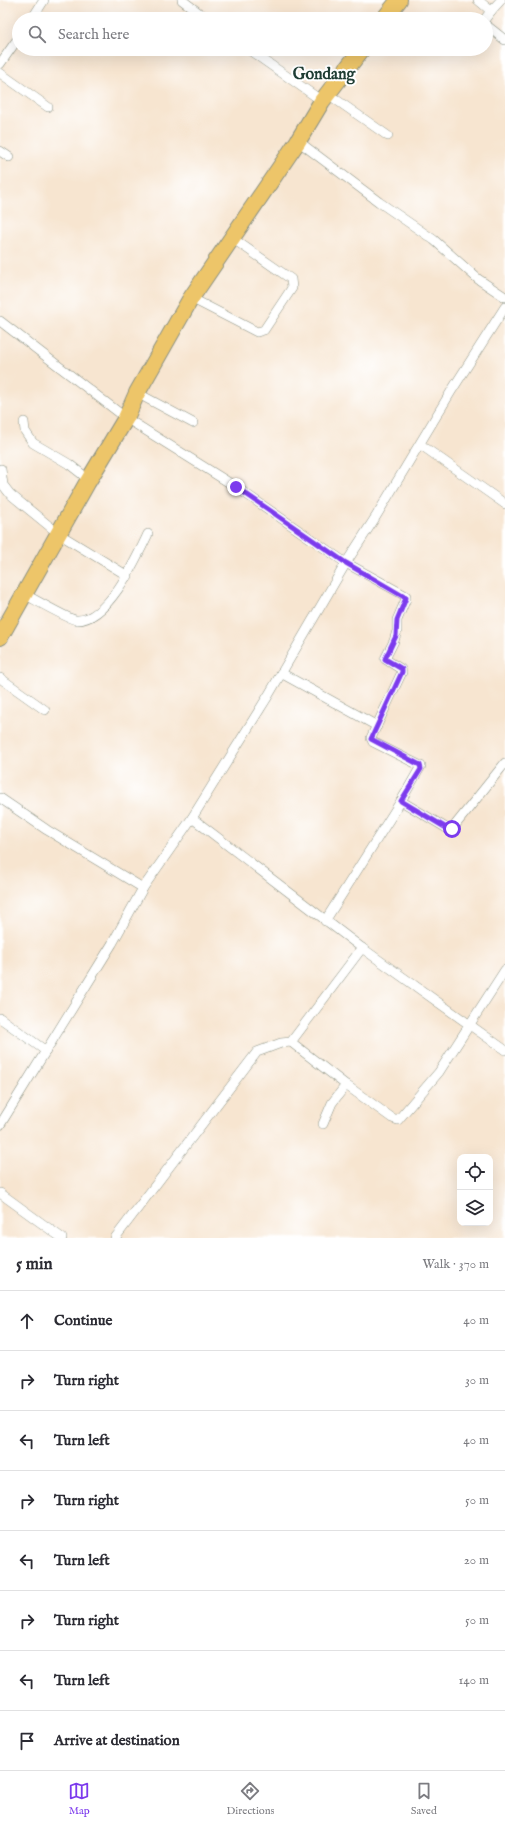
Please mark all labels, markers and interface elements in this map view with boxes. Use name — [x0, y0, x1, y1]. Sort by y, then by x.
search box — [12, 12, 493, 56]
icon: search — [26, 23, 48, 45]
text: Search here — [58, 25, 129, 44]
district label: Gondang — [293, 65, 357, 85]
route end — [227, 478, 245, 496]
route start — [443, 820, 461, 838]
map controls — [457, 1154, 493, 1226]
button: locate — [457, 1154, 493, 1190]
button: layers — [457, 1190, 493, 1226]
text: 5 min — [16, 1254, 53, 1275]
text: Walk · 370 m — [423, 1256, 489, 1273]
icon: ahead — [16, 1310, 38, 1332]
text: Continue — [54, 1311, 112, 1330]
text: 40 m — [463, 1312, 489, 1329]
icon: right — [16, 1370, 38, 1392]
text: Turn right — [54, 1371, 119, 1390]
text: 30 m — [465, 1372, 489, 1389]
icon: left — [16, 1430, 38, 1452]
text: Turn left — [54, 1431, 110, 1450]
text: 40 m — [463, 1432, 489, 1449]
icon: right — [16, 1490, 38, 1512]
text: Turn right — [54, 1491, 119, 1510]
text: 50 m — [465, 1492, 489, 1509]
icon: left — [16, 1550, 38, 1572]
text: Turn left — [54, 1551, 110, 1570]
text: 20 m — [464, 1552, 489, 1569]
icon: right — [16, 1610, 38, 1632]
text: Turn right — [54, 1611, 119, 1630]
text: 50 m — [465, 1612, 489, 1629]
icon: left — [16, 1670, 38, 1692]
text: Turn left — [54, 1671, 110, 1690]
text: 140 m — [459, 1672, 489, 1689]
icon: arrive — [16, 1730, 38, 1752]
text: Arrive at destination — [54, 1731, 180, 1750]
tab: Map — [68, 1780, 90, 1818]
tab: Directions — [227, 1780, 274, 1818]
tab: Saved — [411, 1780, 437, 1818]

